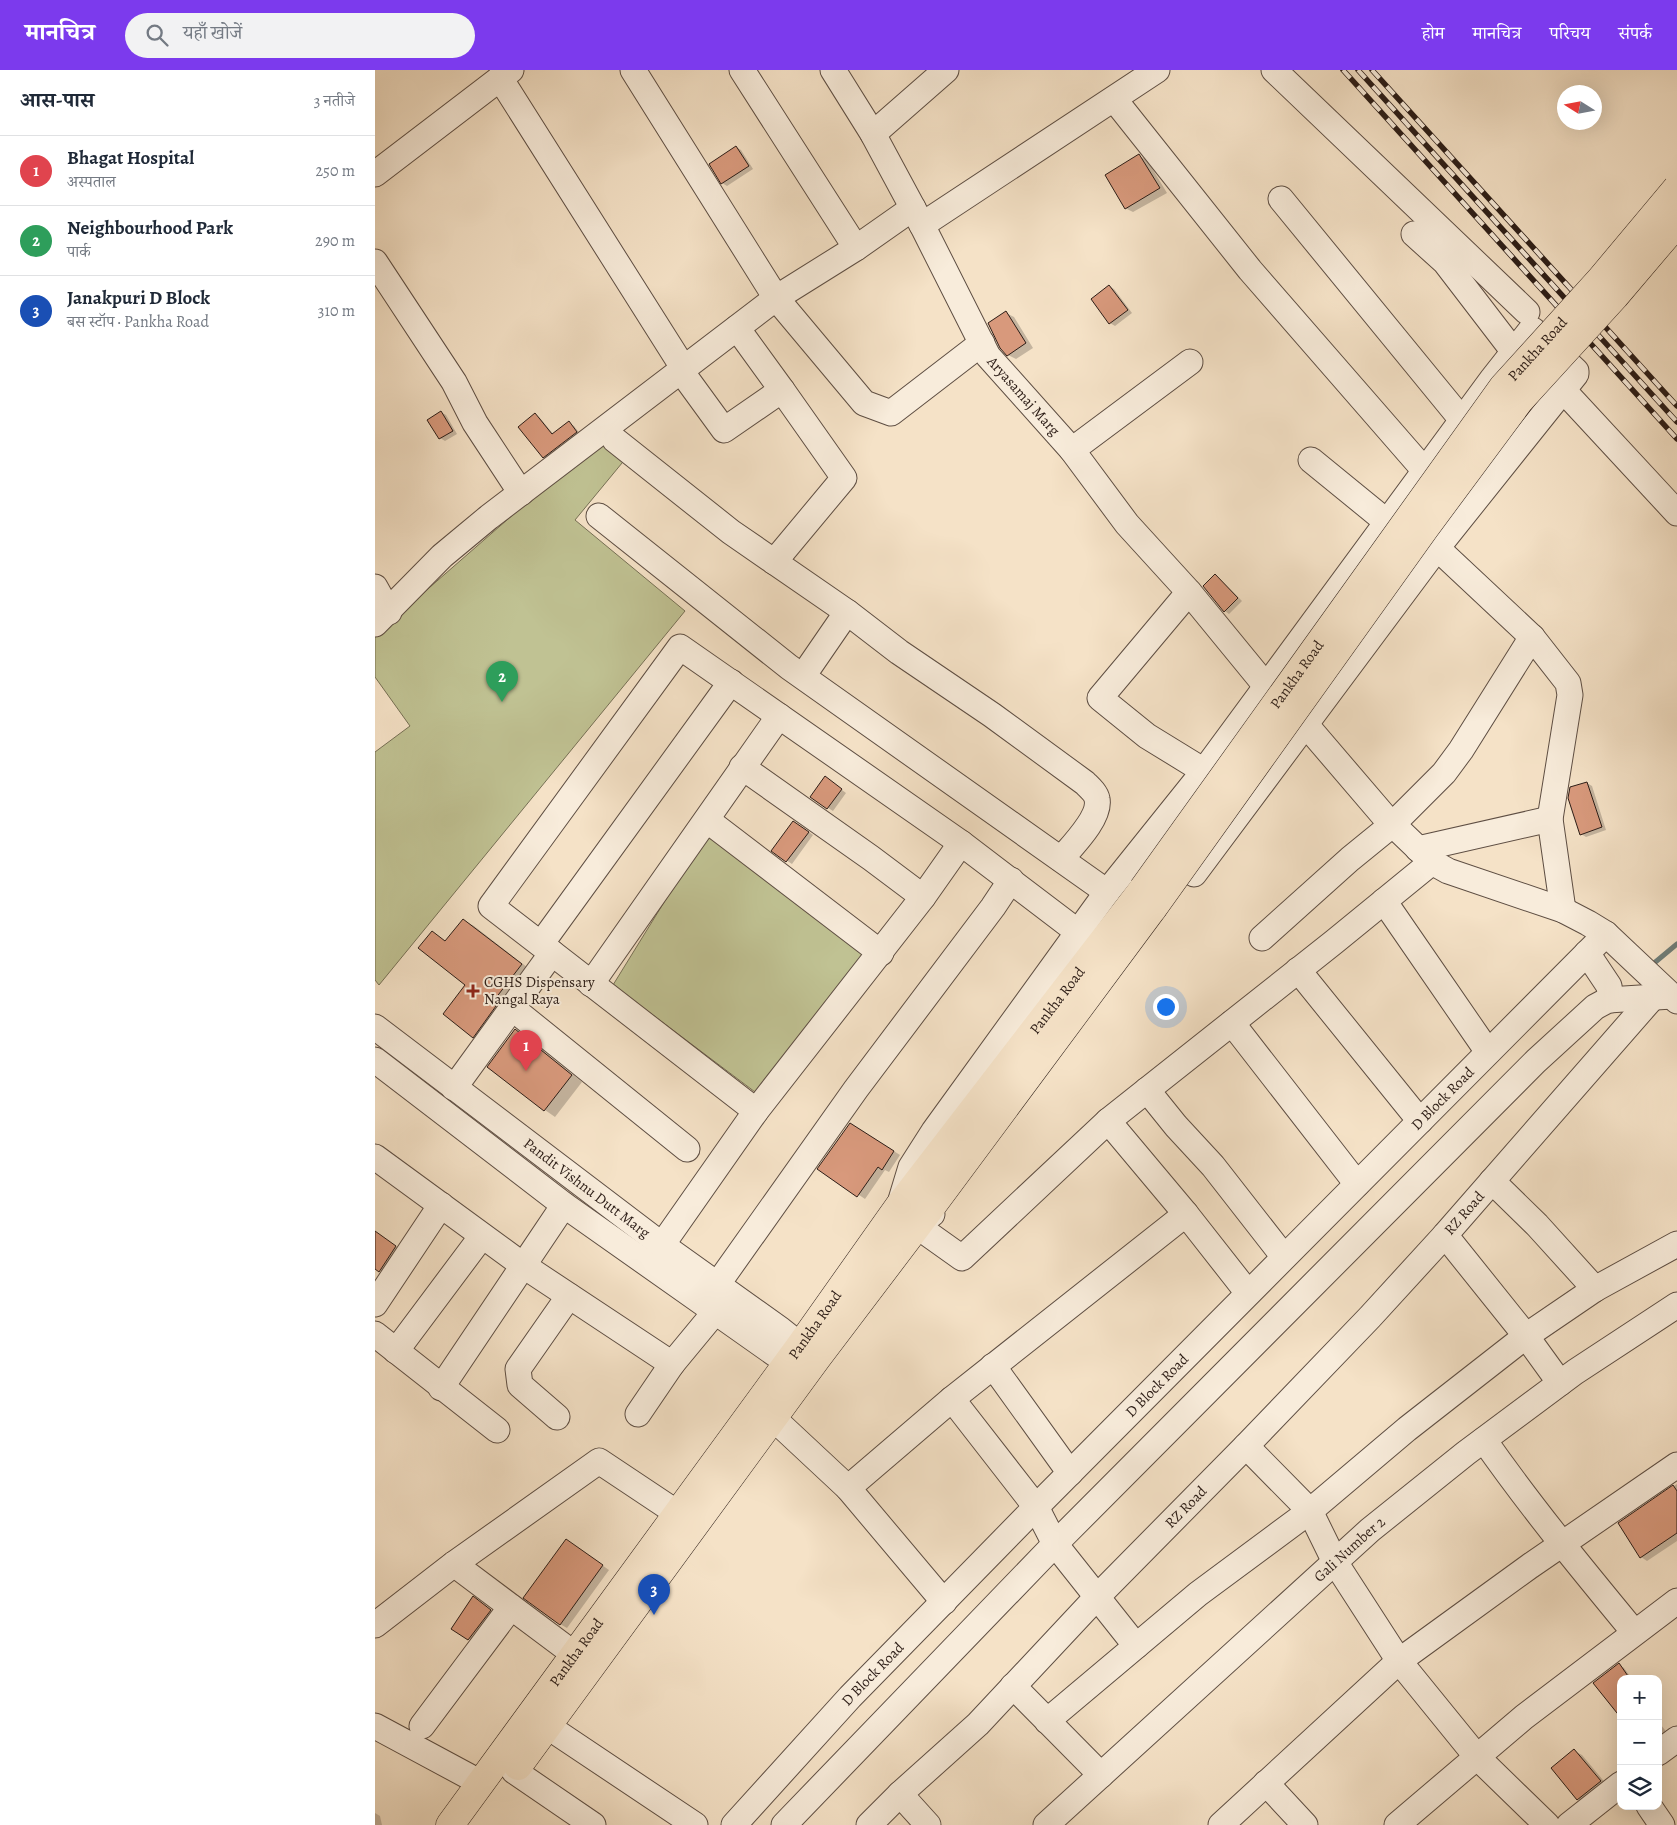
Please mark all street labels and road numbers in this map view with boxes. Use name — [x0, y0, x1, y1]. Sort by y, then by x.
street label: Pankha Road — [1503, 312, 1572, 385]
street label: Aryasamaj Marg — [982, 351, 1065, 440]
street label: Pankha Road — [1265, 635, 1329, 713]
street label: Pankha Road — [1025, 962, 1090, 1038]
street label: D Block Road — [1407, 1062, 1479, 1134]
street label: Pandit Vishnu Dutt Marg — [519, 1133, 655, 1243]
street label: RZ Road — [1440, 1186, 1489, 1239]
street label: Pankha Road — [784, 1286, 847, 1363]
street label: D Block Road — [1121, 1349, 1193, 1422]
street label: RZ Road — [1160, 1481, 1212, 1533]
street label: Gali Number 2 — [1309, 1512, 1389, 1586]
street label: Pankha Road — [545, 1613, 608, 1690]
street label: D Block Road — [837, 1637, 909, 1710]

